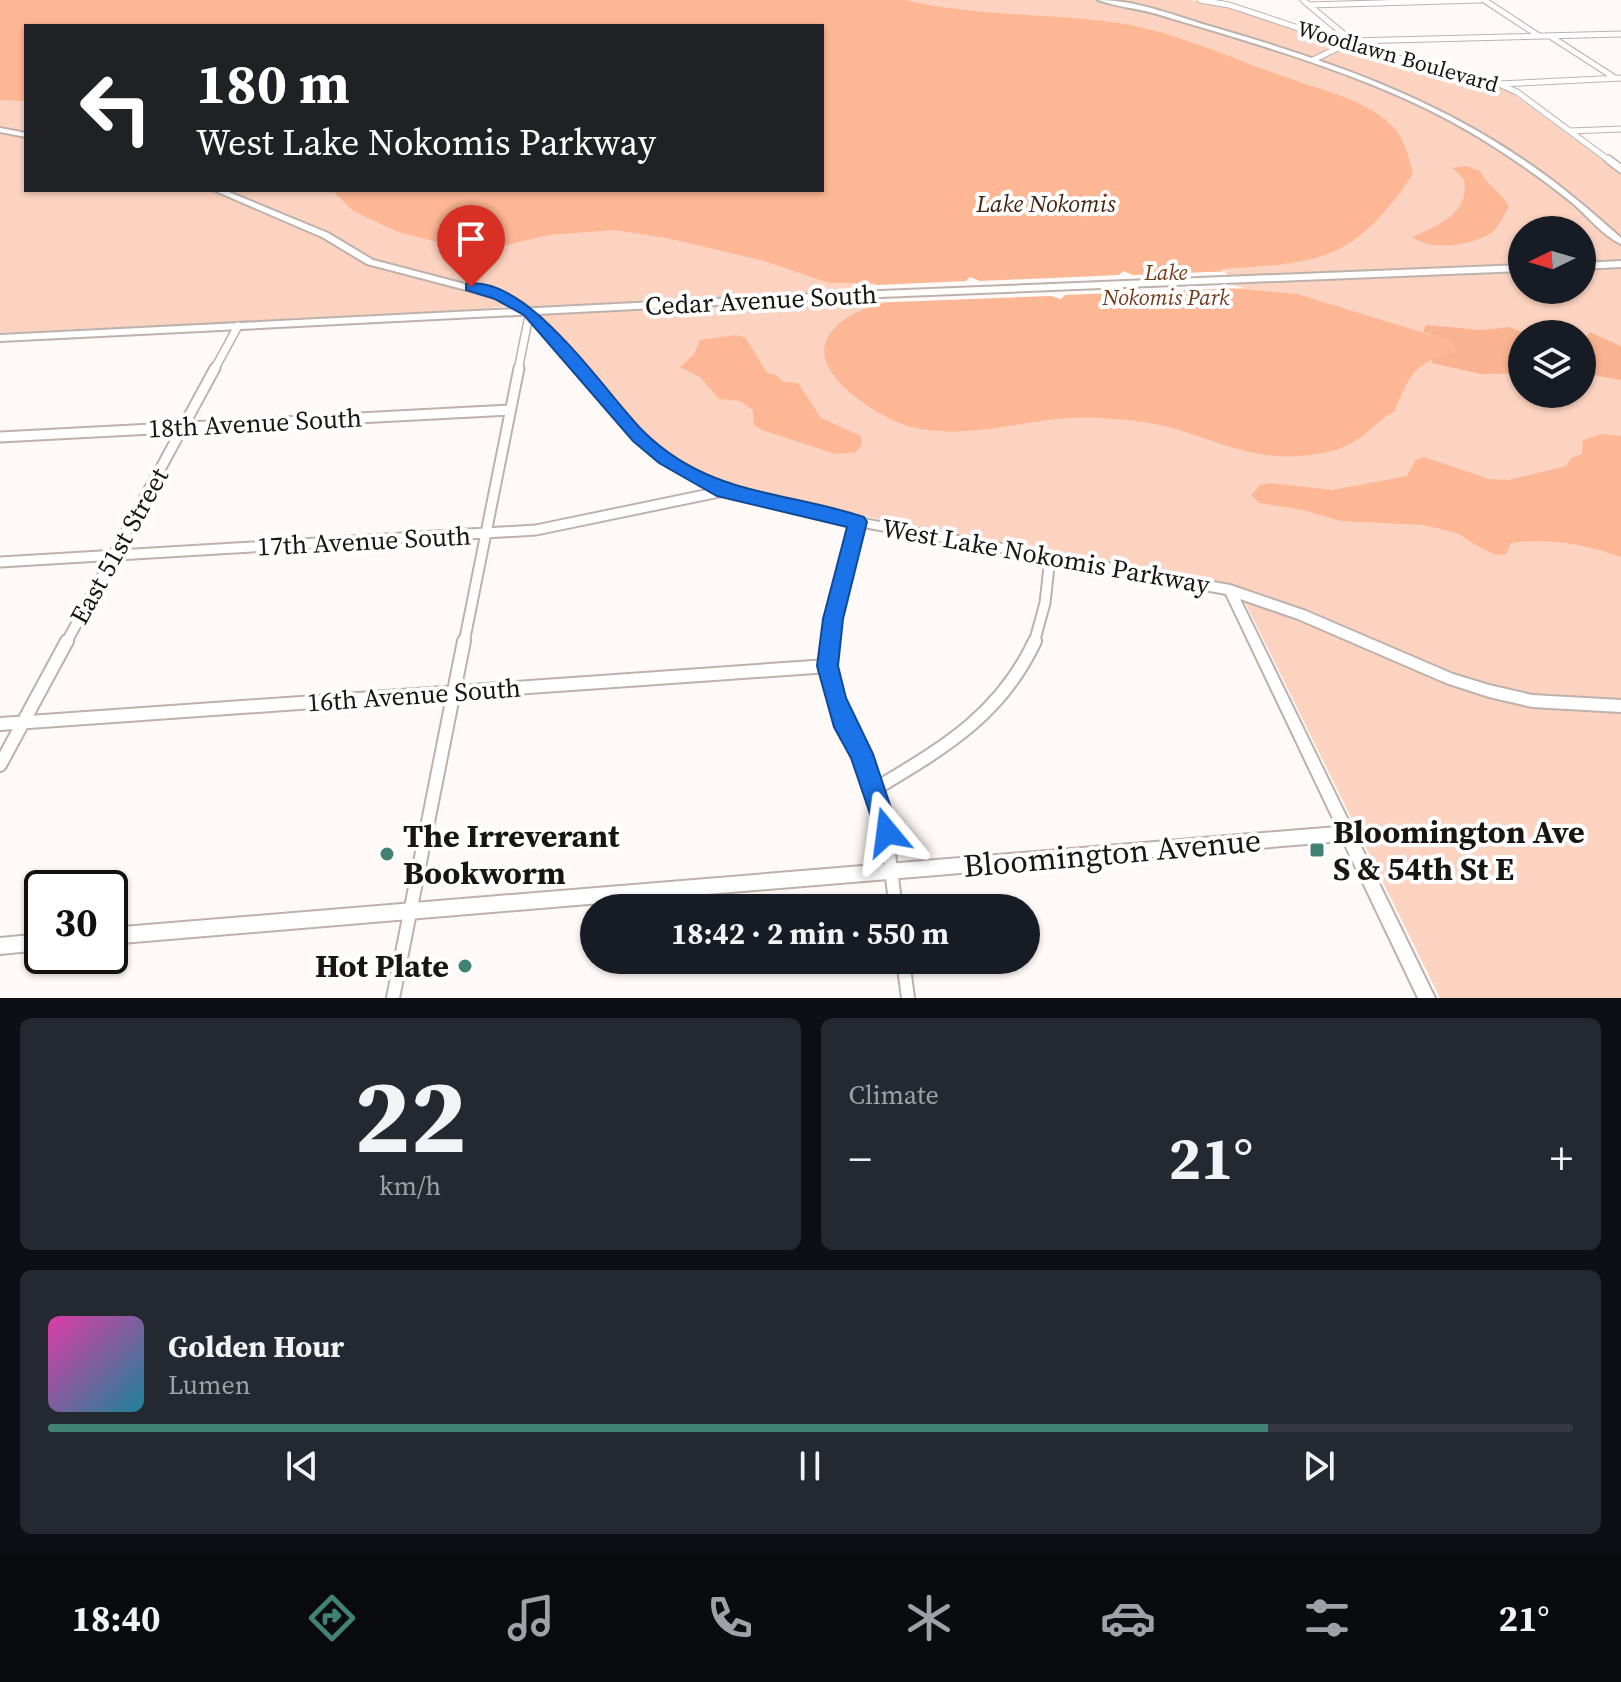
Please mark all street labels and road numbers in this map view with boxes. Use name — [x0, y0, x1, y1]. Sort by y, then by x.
street label: Woodlawn Boulevard — [1294, 13, 1503, 99]
street label: Cedar Avenue South — [644, 276, 878, 324]
street label: 18th Avenue South — [147, 399, 363, 447]
street label: East 51st Street — [61, 461, 177, 631]
street label: West Lake Nokomis Parkway — [879, 509, 1213, 603]
street label: 17th Avenue South — [256, 517, 472, 565]
street label: 16th Avenue South — [306, 670, 522, 720]
street label: Bloomington Avenue — [961, 818, 1263, 888]

